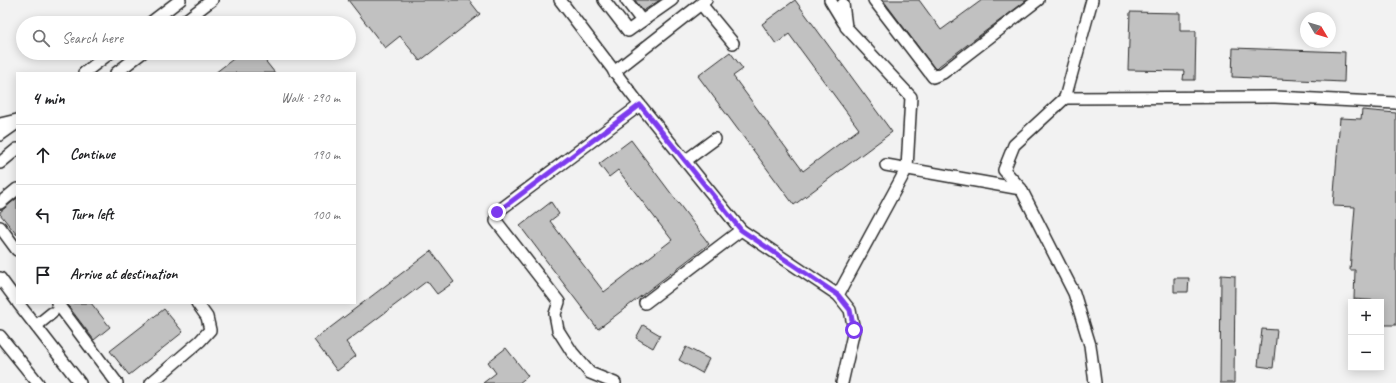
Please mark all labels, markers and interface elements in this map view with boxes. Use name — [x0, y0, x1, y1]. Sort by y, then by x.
north arrow — [1300, 12, 1336, 48]
search box — [16, 16, 356, 60]
icon: search — [30, 27, 52, 49]
text: Search here — [62, 29, 123, 48]
text: 4 min — [32, 88, 65, 109]
text: Walk · 290 m — [281, 90, 340, 106]
icon: ahead — [32, 144, 54, 166]
text: Continue — [70, 145, 115, 164]
text: 190 m — [312, 147, 340, 163]
route end — [488, 203, 506, 221]
icon: left — [32, 204, 54, 226]
text: Turn left — [70, 205, 113, 224]
text: 100 m — [312, 207, 340, 223]
icon: arrive — [32, 264, 54, 286]
text: Arrive at destination — [70, 265, 177, 284]
map controls — [1348, 299, 1384, 371]
button: + — [1348, 299, 1384, 335]
route start — [845, 321, 863, 339]
button: − — [1348, 335, 1384, 371]

